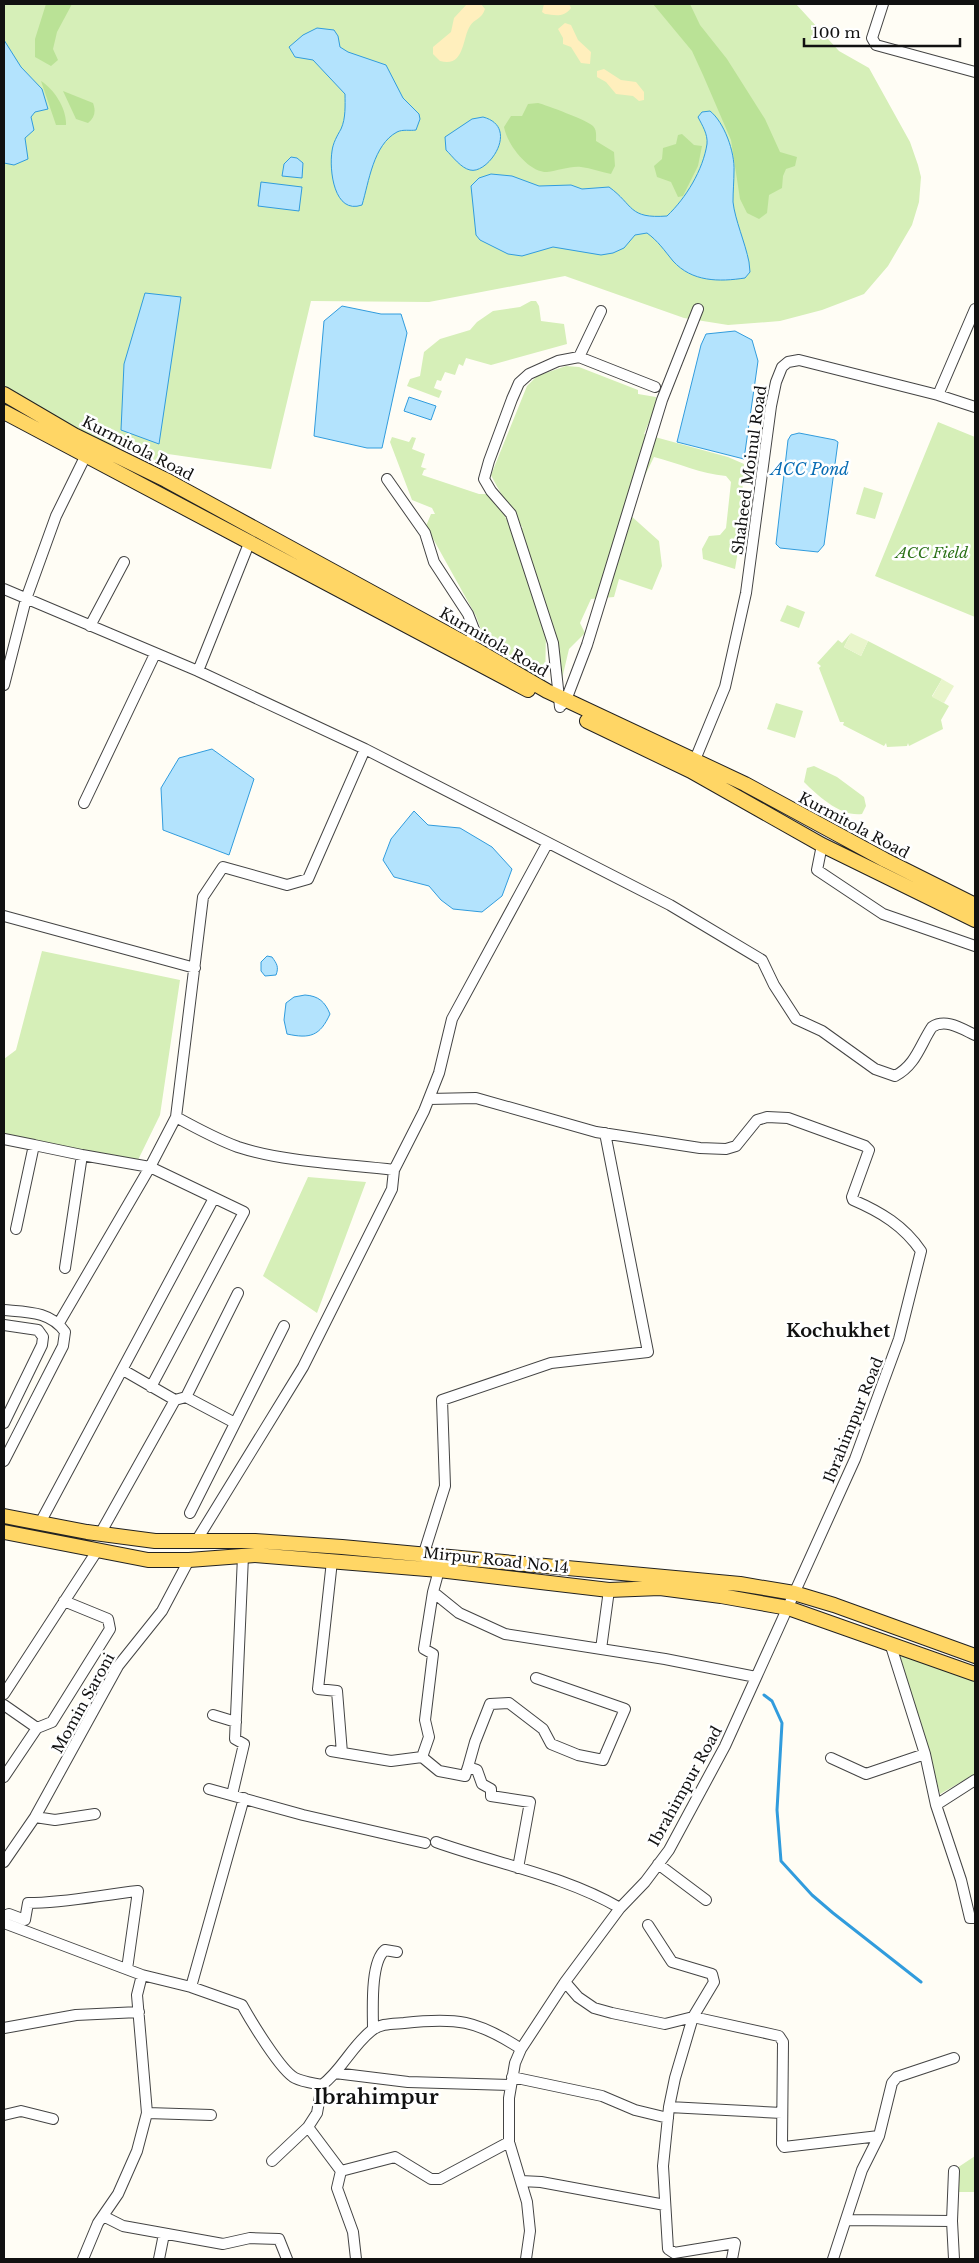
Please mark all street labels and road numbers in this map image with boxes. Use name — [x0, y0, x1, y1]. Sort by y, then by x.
street label: Shaheed Moinul Road — [728, 384, 770, 556]
street label: Kurmitola Road — [79, 412, 197, 484]
street label: Kurmitola Road — [436, 603, 552, 681]
street label: Kurmitola Road — [795, 788, 913, 862]
street label: Ibrahimpur Road — [819, 1354, 887, 1486]
street label: Mirpur Road No.14 — [422, 1543, 570, 1577]
street label: Momin Saroni — [48, 1649, 118, 1757]
street label: Ibrahimpur Road — [644, 1723, 726, 1849]

